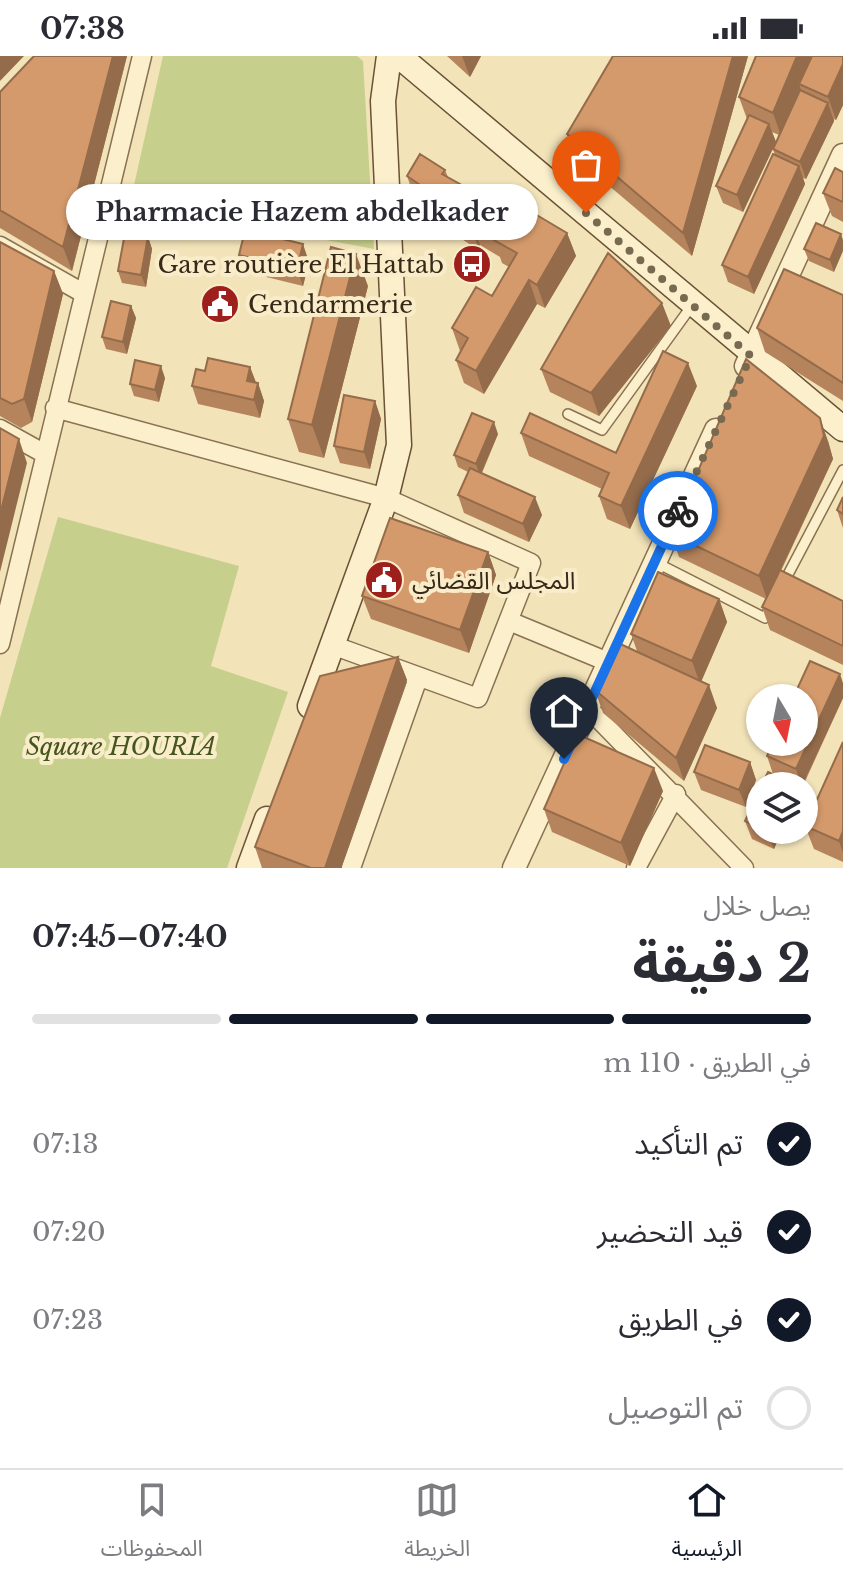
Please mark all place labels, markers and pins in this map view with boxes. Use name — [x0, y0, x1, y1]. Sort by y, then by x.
pin — [552, 131, 620, 213]
callout: Pharmacie Hazem abdelkader — [66, 185, 538, 241]
bus stop icon: Gare routière El Hattab — [451, 243, 493, 285]
place label: Gare routière El Hattab — [157, 250, 444, 279]
public building icon: Gendarmerie — [199, 283, 241, 325]
place label: Gendarmerie — [248, 290, 413, 319]
public building icon: المجلس القضائي — [363, 559, 405, 601]
place label: المجلس القضائي — [412, 566, 575, 599]
pin — [530, 677, 598, 759]

